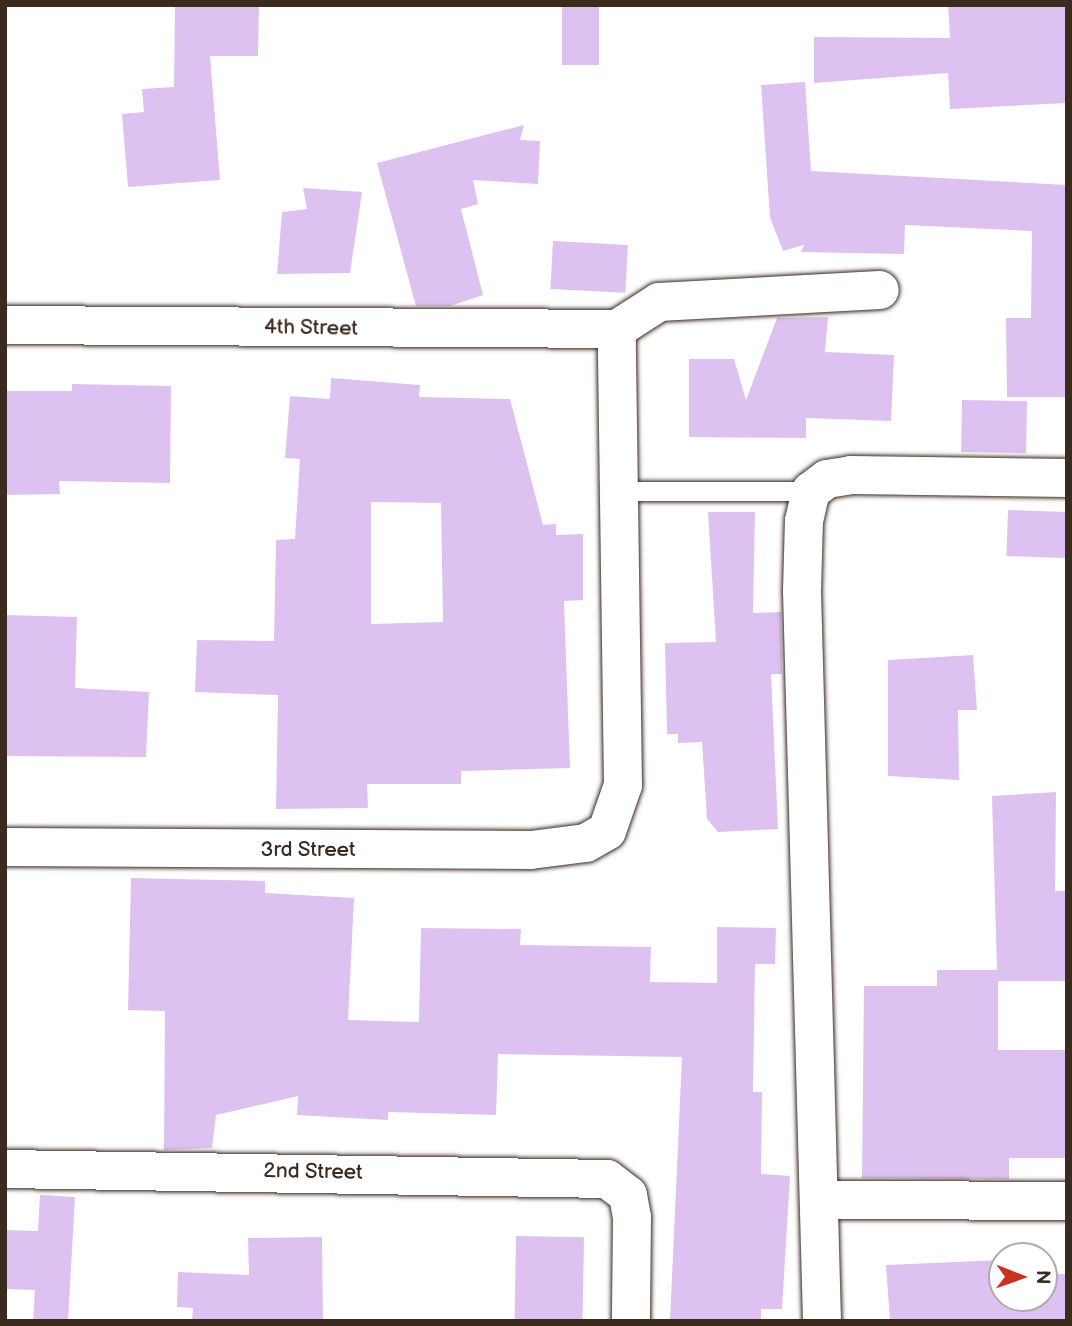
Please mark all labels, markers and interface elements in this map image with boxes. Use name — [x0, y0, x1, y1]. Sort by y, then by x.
street label: 4th Street — [264, 315, 358, 341]
street label: 3rd Street — [260, 837, 356, 863]
street label: 2nd Street — [263, 1159, 363, 1185]
north arrow — [988, 1242, 1058, 1312]
text: N — [1031, 1270, 1054, 1285]

